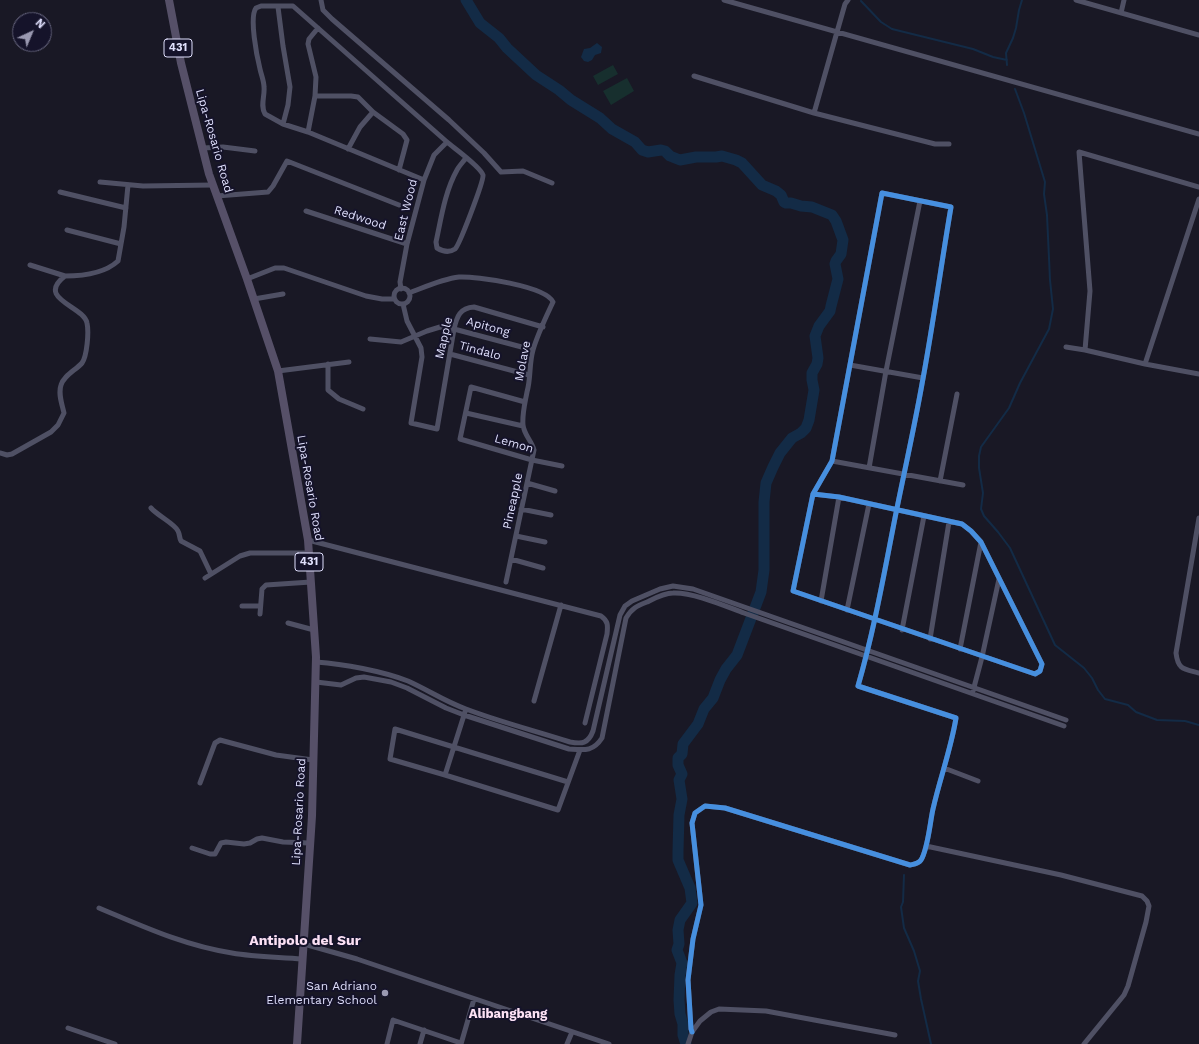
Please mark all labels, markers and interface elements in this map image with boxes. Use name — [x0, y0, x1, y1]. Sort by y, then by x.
north arrow — [12, 12, 52, 52]
text: N — [33, 16, 47, 31]
road number: 431 — [164, 39, 192, 57]
street label: Lipa-Rosario Road — [192, 87, 236, 195]
street label: East Wood — [391, 178, 421, 242]
street label: Redwood — [332, 203, 388, 233]
street label: Apitong — [465, 314, 511, 340]
street label: Mapple — [432, 316, 456, 360]
street label: Tindalo — [457, 338, 503, 364]
street label: Molave — [512, 340, 534, 382]
street label: Lemon — [493, 432, 535, 456]
street label: Lipa-Rosario Road — [294, 434, 326, 542]
street label: Pineapple — [500, 471, 526, 531]
road number: 431 — [295, 553, 323, 571]
street label: Lipa-Rosario Road — [289, 758, 309, 866]
district label: Antipolo del Sur — [249, 933, 361, 949]
place label: San Adriano Elementary School — [266, 979, 377, 1007]
marker: San Adriano Elementary School — [380, 988, 390, 998]
district label: Alibangbang — [469, 1006, 547, 1022]

